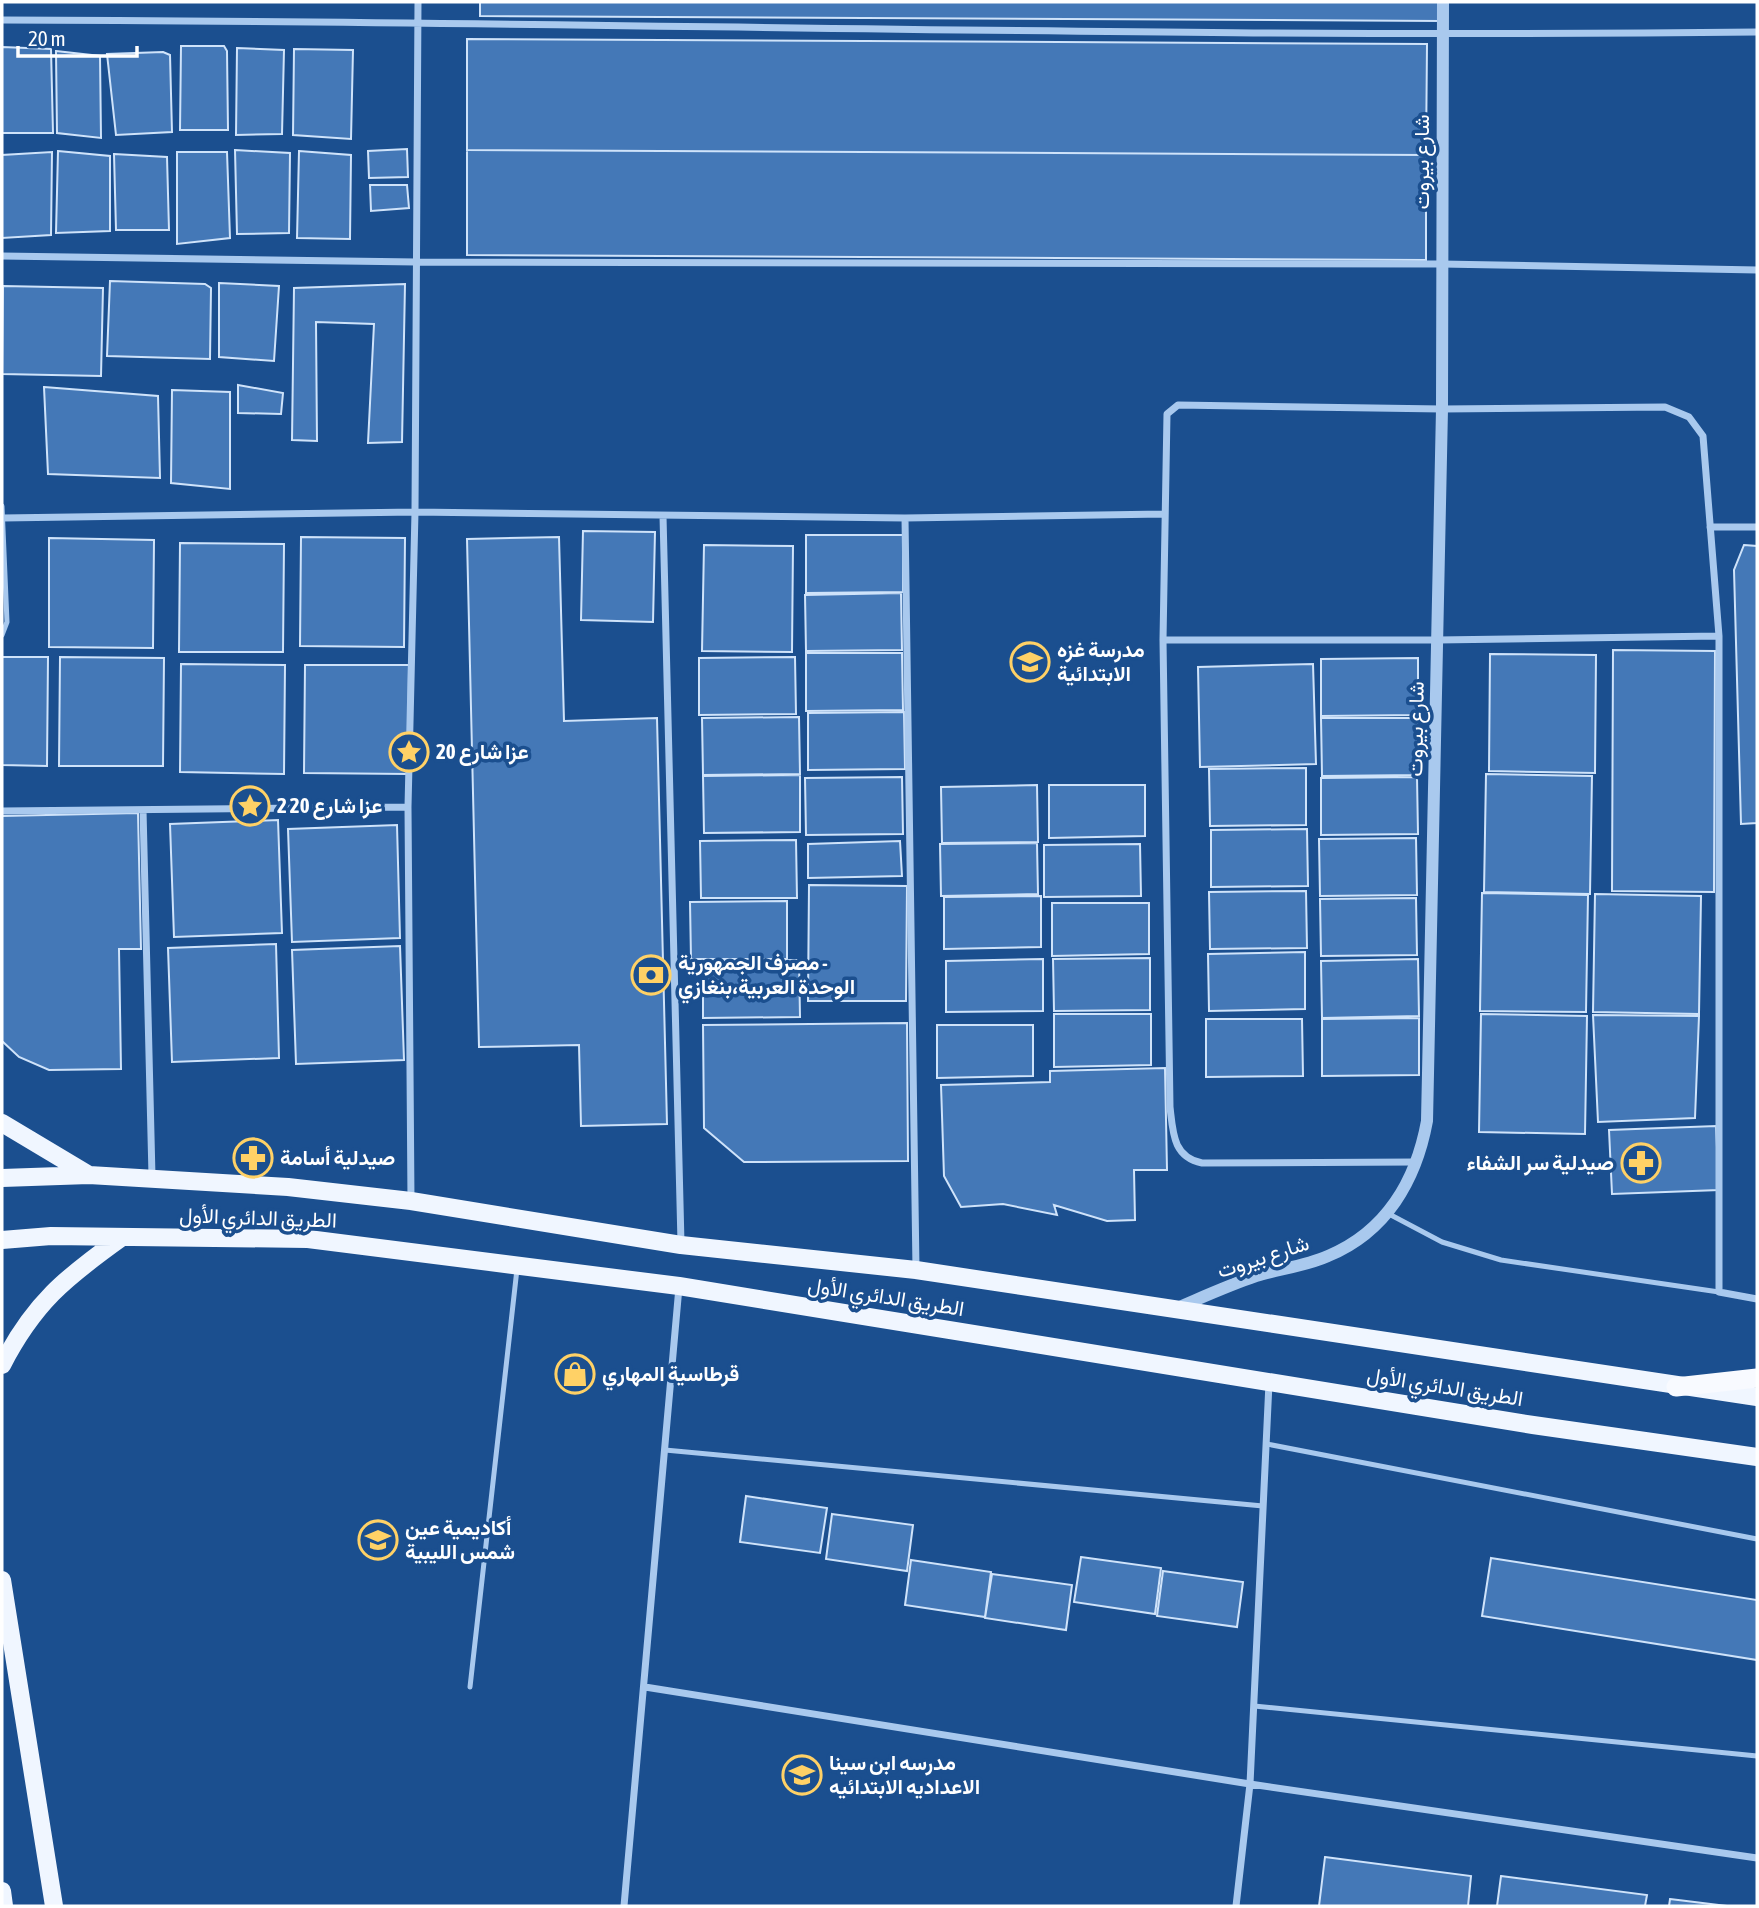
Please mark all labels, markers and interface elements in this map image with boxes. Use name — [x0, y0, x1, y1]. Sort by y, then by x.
scale bar — [18, 14, 136, 58]
text: 20 m — [28, 26, 66, 50]
street label: شارع بيروت — [1409, 114, 1436, 210]
place label: مدرسة غزه الابتدائية — [1057, 637, 1145, 686]
school or university icon: مدرسة غزه الابتدائية — [1009, 641, 1051, 683]
street label: شارع بيروت — [1402, 681, 1431, 777]
place icon: عزا شارع 20 — [388, 731, 430, 773]
place label: عزا شارع 20 — [436, 739, 529, 766]
place icon: عزا شارع 20 2 — [229, 785, 271, 827]
place label: عزا شارع 20 2 — [277, 793, 382, 820]
place label: مصرف الجمهورية - الوحدة العربية،بنغازي — [678, 950, 855, 1004]
bank icon: مصرف الجمهورية - الوحدة العربية،بنغازي — [630, 954, 672, 996]
pharmacy icon: صيدلية أسامة — [232, 1137, 274, 1179]
pharmacy icon: صيدلية سر الشفاء — [1620, 1142, 1662, 1184]
place label: صيدلية أسامة — [280, 1145, 395, 1170]
place label: صيدلية سر الشفاء — [1466, 1150, 1614, 1176]
street label: الطريق الدائري الأول — [179, 1202, 337, 1238]
street label: شارع بيروت — [1214, 1230, 1313, 1285]
street label: الطريق الدائري الأول — [806, 1272, 966, 1326]
shop icon: قرطاسية المهاري — [554, 1353, 596, 1395]
place label: قرطاسية المهاري — [602, 1361, 739, 1391]
street label: الطريق الدائري الأول — [1365, 1362, 1525, 1416]
place label: أكاديمية عين شمس الليبية — [405, 1515, 515, 1564]
school or university icon: أكاديمية عين شمس الليبية — [357, 1519, 399, 1561]
place label: مدرسه ابن سينا الاعداديه الابتدائيه — [829, 1750, 980, 1799]
school or university icon: مدرسه ابن سينا الاعداديه الابتدائيه — [781, 1754, 823, 1796]

